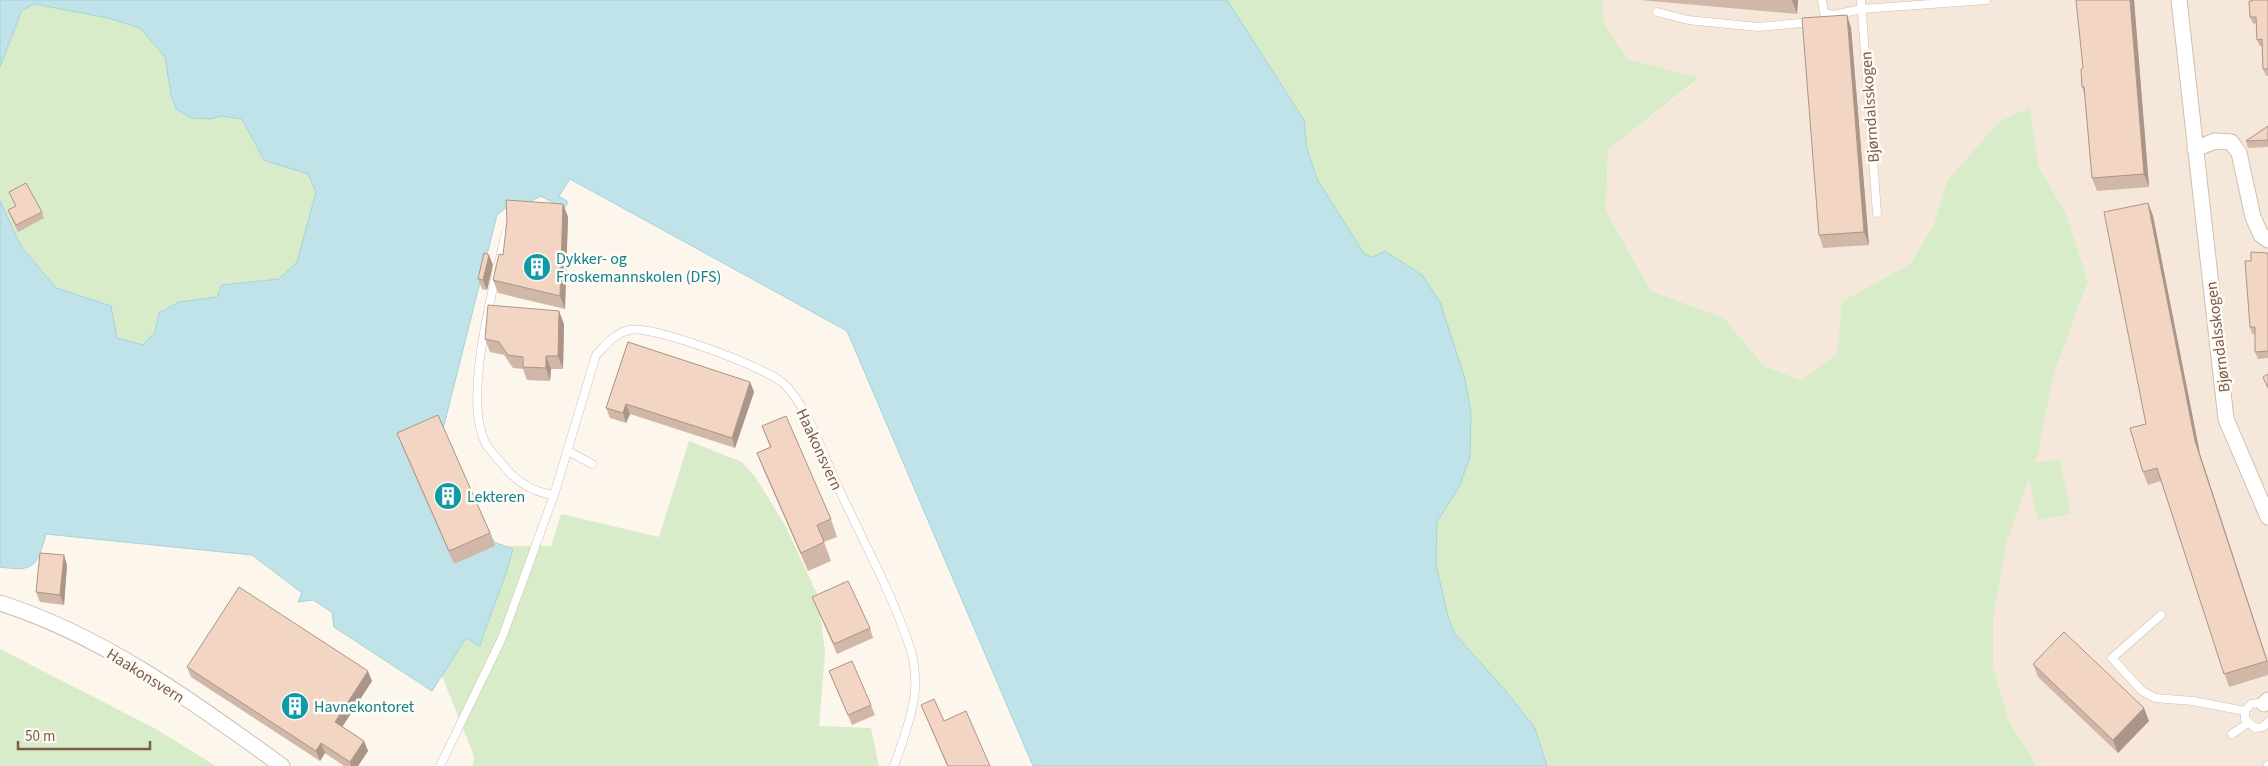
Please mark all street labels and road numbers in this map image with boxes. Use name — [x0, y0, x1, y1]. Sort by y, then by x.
street label: Bjørndalsskogen — [1855, 50, 1885, 163]
street label: Bjørndalsskogen — [2200, 280, 2236, 394]
street label: Haakonsvern — [791, 405, 848, 494]
street label: Haakonsvern — [102, 643, 189, 708]

